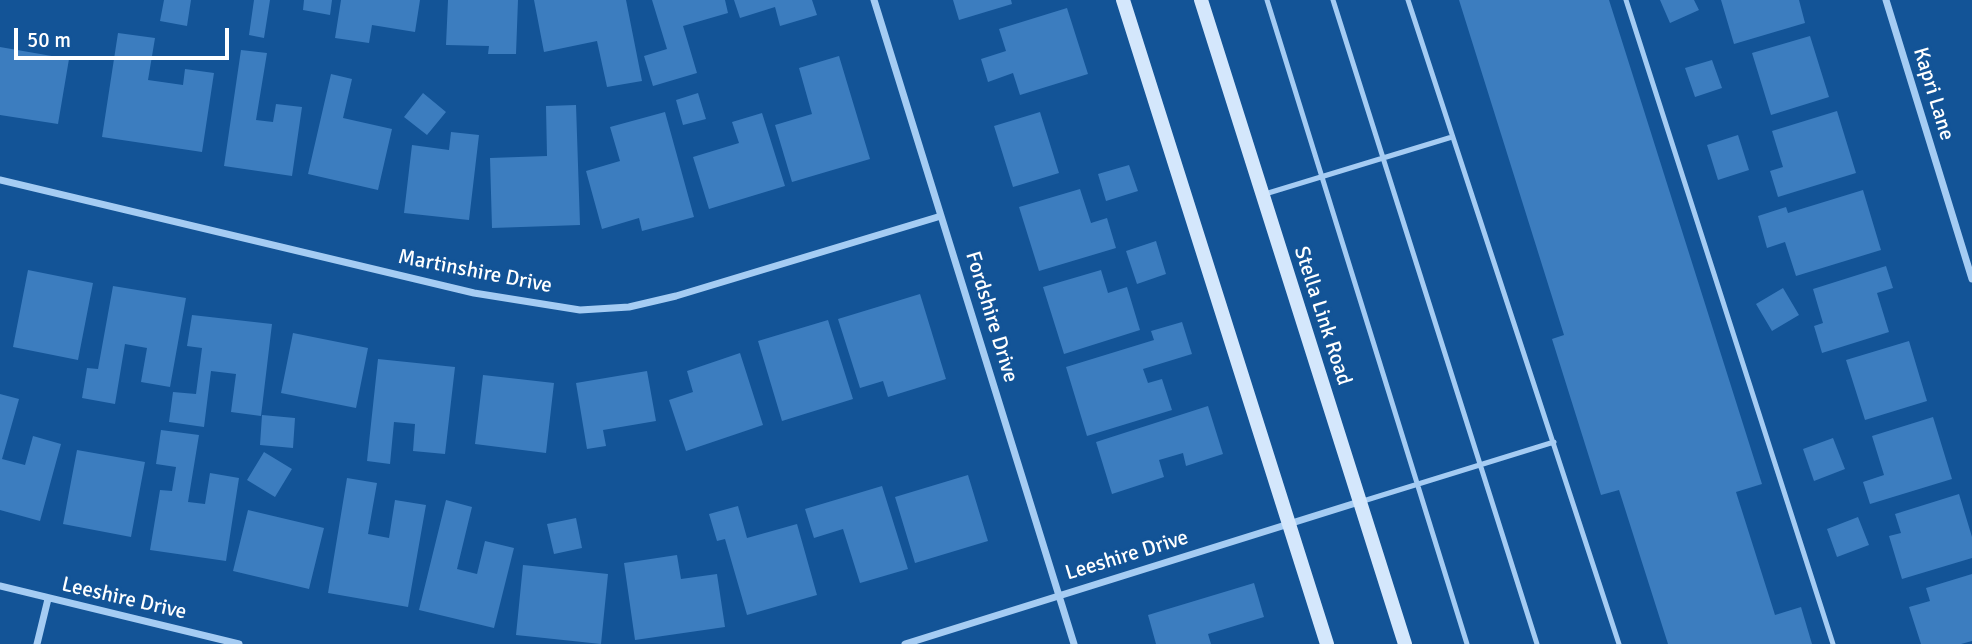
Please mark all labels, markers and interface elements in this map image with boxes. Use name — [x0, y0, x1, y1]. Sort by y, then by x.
scale bar — [18, 14, 233, 58]
text: 50 m — [27, 27, 71, 53]
street label: Kapri Lane — [1907, 44, 1959, 144]
street label: Stella Link Road — [1288, 243, 1356, 389]
street label: Martinshire Drive — [396, 245, 554, 299]
street label: Fordshire Drive — [959, 248, 1023, 386]
street label: Leeshire Drive — [1063, 525, 1191, 587]
street label: Leeshire Drive — [59, 572, 189, 626]

